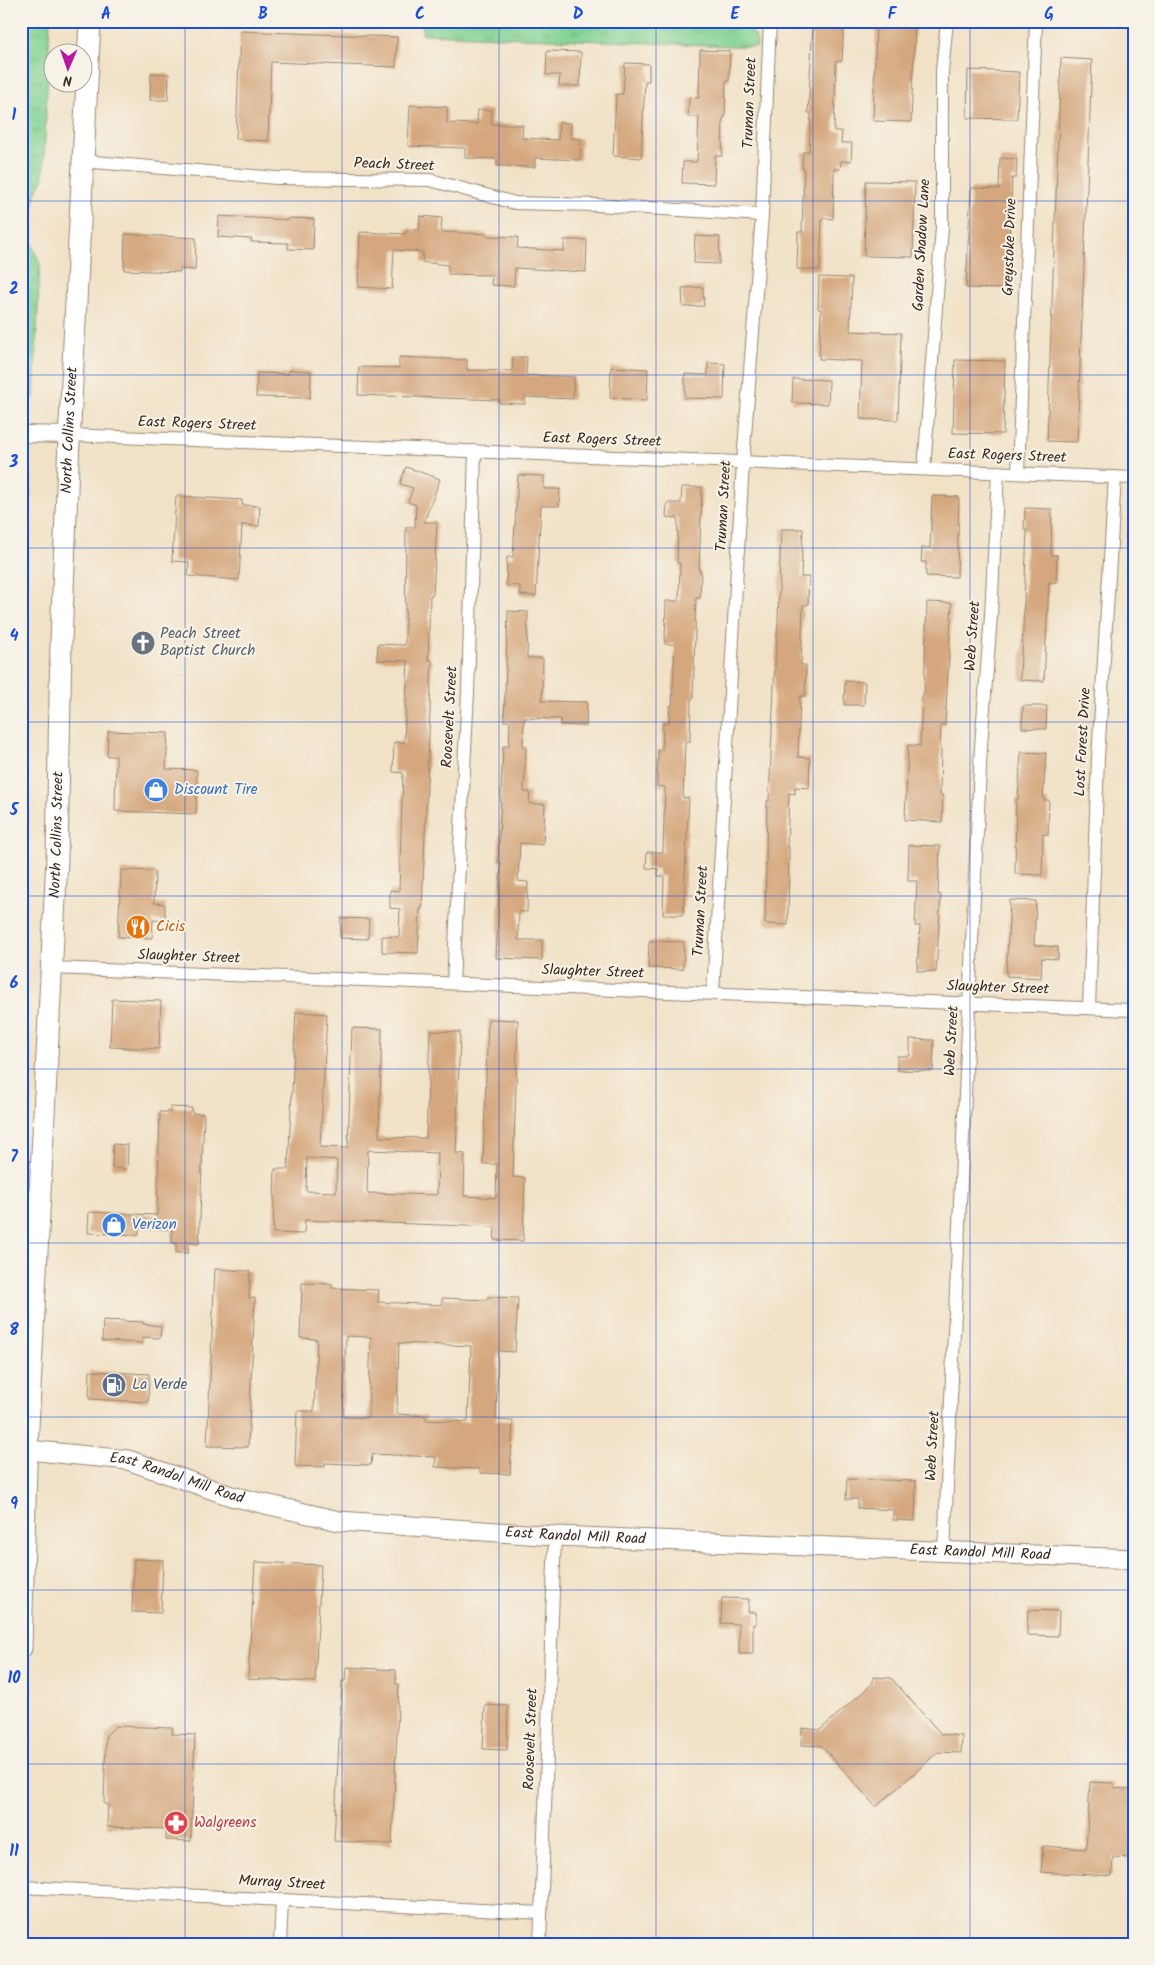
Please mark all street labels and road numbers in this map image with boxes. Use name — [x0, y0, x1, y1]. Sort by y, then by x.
street label: Truman Street — [736, 57, 764, 149]
street label: Peach Street — [353, 152, 435, 178]
street label: Garden Shadow Lane — [907, 178, 937, 312]
street label: Greystoke Drive — [996, 197, 1024, 296]
street label: North Collins Street — [55, 366, 85, 494]
street label: East Rogers Street — [137, 410, 257, 438]
street label: East Rogers Street — [542, 426, 662, 454]
street label: East Rogers Street — [947, 442, 1067, 470]
street label: Truman Street — [710, 460, 738, 552]
street label: Web Street — [959, 600, 987, 672]
street label: Roosevelt Street — [435, 665, 465, 769]
street label: Lost Forest Drive — [1068, 687, 1098, 797]
street label: North Collins Street — [43, 771, 71, 899]
street label: Truman Street — [687, 865, 715, 957]
street label: Slaughter Street — [137, 943, 241, 971]
street label: Slaughter Street — [541, 958, 645, 986]
street label: Slaughter Street — [946, 974, 1050, 1002]
street label: Web Street — [938, 1005, 966, 1077]
street label: Web Street — [919, 1410, 947, 1482]
street label: East Randol Mill Road — [108, 1446, 247, 1511]
street label: East Randol Mill Road — [504, 1521, 647, 1552]
street label: East Randol Mill Road — [909, 1538, 1051, 1568]
street label: Roosevelt Street — [517, 1687, 545, 1790]
street label: Murray Street — [238, 1869, 326, 1897]

